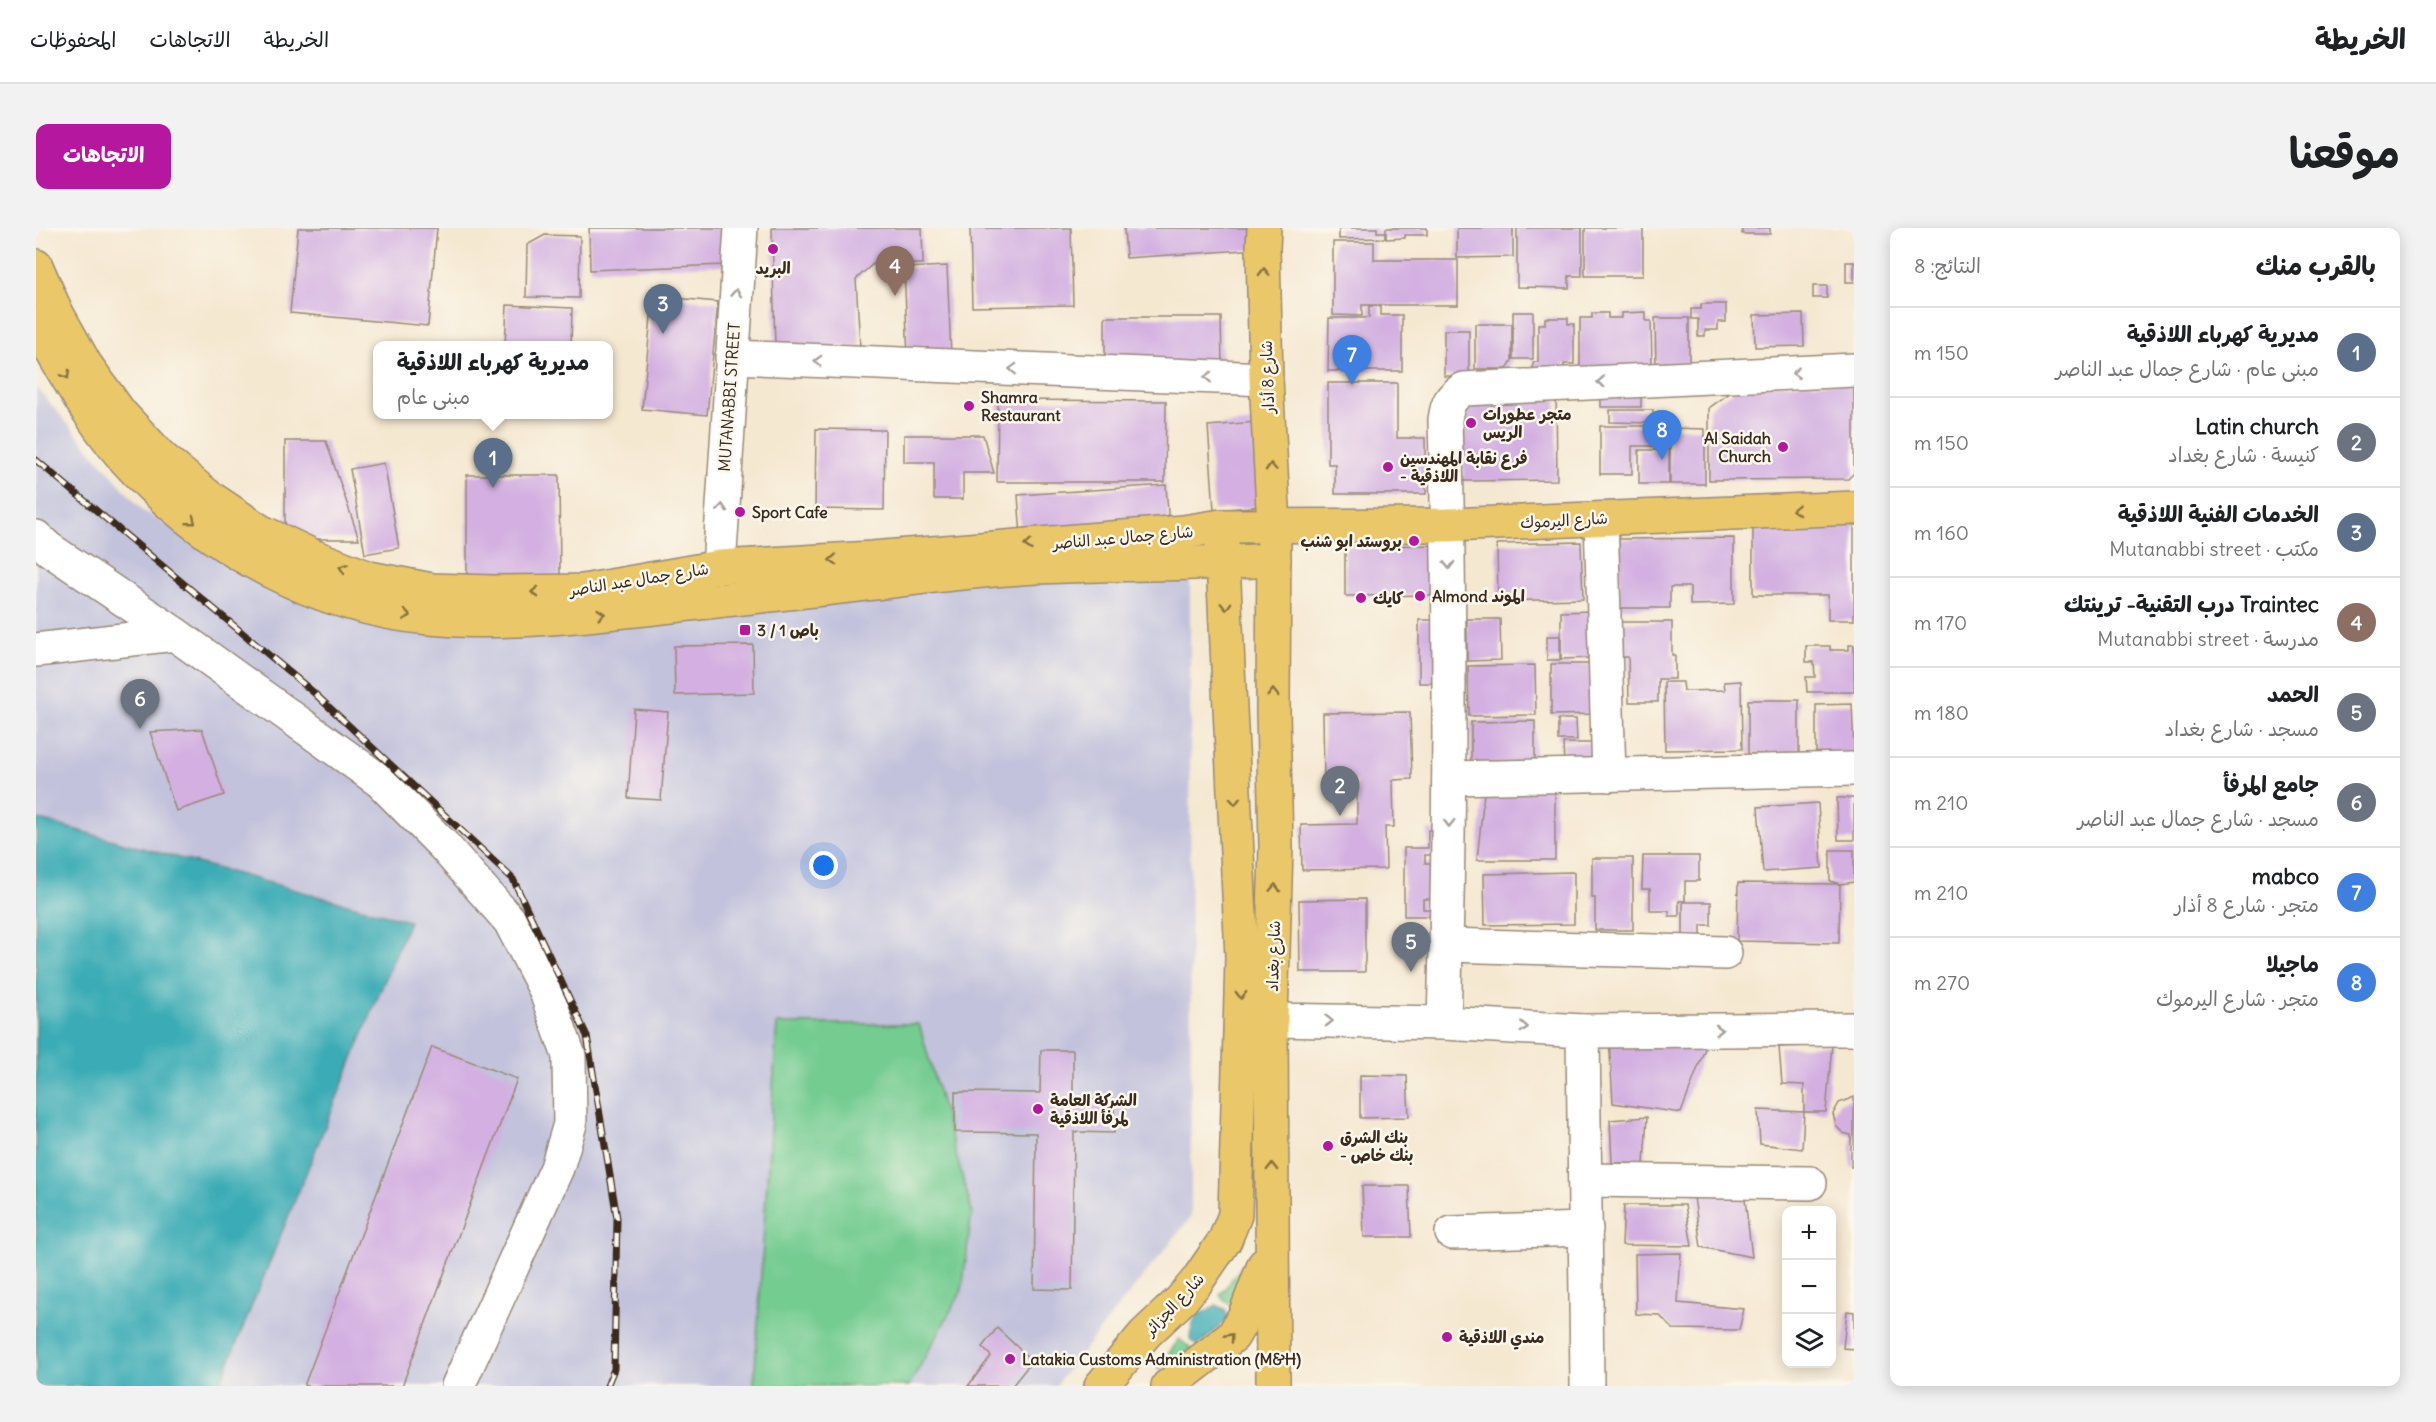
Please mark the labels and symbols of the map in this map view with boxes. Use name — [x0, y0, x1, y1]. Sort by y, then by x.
marker: البريد — [766, 242, 780, 256]
pin: 4 — [876, 247, 914, 296]
place label: البريد — [756, 258, 791, 278]
one-way arrow — [1257, 268, 1270, 277]
pin: 3 — [644, 285, 682, 334]
one-way arrow — [729, 288, 742, 297]
street label: MUTANABBI STREET — [714, 322, 744, 472]
pin: 7 — [1332, 336, 1372, 385]
street label: شارع 8 أذار — [1256, 340, 1280, 416]
one-way arrow — [814, 354, 823, 367]
one-way arrow — [1009, 362, 1018, 375]
one-way arrow — [1791, 367, 1800, 380]
one-way arrow — [58, 369, 70, 379]
one-way arrow — [1203, 371, 1212, 383]
one-way arrow — [1596, 376, 1605, 389]
place label: Shamra Restaurant — [981, 387, 1061, 425]
marker: Shamra Restaurant — [962, 399, 976, 413]
place label: متجر عطورات الريس — [1483, 404, 1572, 442]
pin: 8 — [1642, 410, 1682, 460]
marker: متجر عطورات الريس — [1464, 416, 1478, 430]
place label: Al Saidah Church — [1704, 428, 1771, 466]
pin: 1 — [474, 438, 512, 488]
marker: Al Saidah Church — [1776, 440, 1790, 454]
place label: فرع نقابة المهندسين - اللاذقية — [1400, 448, 1528, 486]
marker: فرع نقابة المهندسين - اللاذقية — [1381, 460, 1395, 474]
one-way arrow — [1265, 463, 1278, 472]
place label: Sport Cafe — [752, 502, 828, 523]
one-way arrow — [716, 504, 729, 513]
one-way arrow — [1791, 504, 1800, 517]
marker: Sport Cafe — [733, 505, 747, 519]
street label: شارع اليرموك — [1520, 508, 1609, 534]
one-way arrow — [185, 514, 196, 525]
street label: شارع جمال عبد الناصر — [1050, 521, 1194, 555]
place label: بروستد ابو شنب — [1301, 531, 1402, 552]
marker: بروستد ابو شنب — [1407, 534, 1421, 548]
one-way arrow — [1023, 538, 1032, 551]
one-way arrow — [829, 554, 838, 567]
street label: شارع جمال عبد الناصر — [566, 558, 710, 602]
one-way arrow — [1443, 560, 1455, 569]
one-way arrow — [339, 563, 349, 576]
one-way arrow — [531, 585, 540, 598]
place label: Almond الموند — [1432, 586, 1525, 607]
place label: كايك — [1373, 588, 1404, 608]
marker: Almond الموند — [1413, 589, 1427, 603]
marker: كايك — [1354, 591, 1368, 605]
one-way arrow — [1220, 601, 1233, 610]
one-way arrow — [402, 608, 411, 620]
one-way arrow — [597, 608, 606, 621]
place label: باص 1 / 3 — [757, 620, 819, 640]
marker: باص 1 / 3 — [738, 623, 752, 637]
pin: 6 — [120, 680, 160, 729]
one-way arrow — [1267, 688, 1279, 697]
pin: 2 — [1320, 766, 1360, 816]
one-way arrow — [1228, 796, 1241, 805]
one-way arrow — [1443, 818, 1456, 827]
your location — [809, 851, 838, 880]
one-way arrow — [1269, 883, 1281, 892]
street label: شارع بغداد — [1262, 920, 1286, 992]
pin: 5 — [1392, 922, 1430, 972]
one-way arrow — [1235, 991, 1247, 1000]
one-way arrow — [1325, 1015, 1334, 1027]
one-way arrow — [1520, 1021, 1529, 1034]
one-way arrow — [1715, 1024, 1724, 1036]
place label: الشركة العامة لمرفأ اللاذقية — [1050, 1090, 1137, 1128]
marker: الشركة العامة لمرفأ اللاذقية — [1031, 1102, 1045, 1116]
place label: بنك الشرق - بنك خاص — [1340, 1127, 1413, 1165]
marker: بنك الشرق - بنك خاص — [1321, 1139, 1335, 1153]
one-way arrow — [1266, 1162, 1278, 1171]
street label: شارع الجزائر — [1139, 1268, 1210, 1342]
place label: مندي اللاذقية — [1459, 1327, 1544, 1350]
marker: مندي اللاذقية — [1440, 1330, 1454, 1344]
one-way arrow — [1223, 1333, 1234, 1344]
place label: Latakia Customs Administration (M&H) — [1022, 1349, 1301, 1370]
marker: Latakia Customs Administration (M&H) — [1003, 1352, 1017, 1366]

